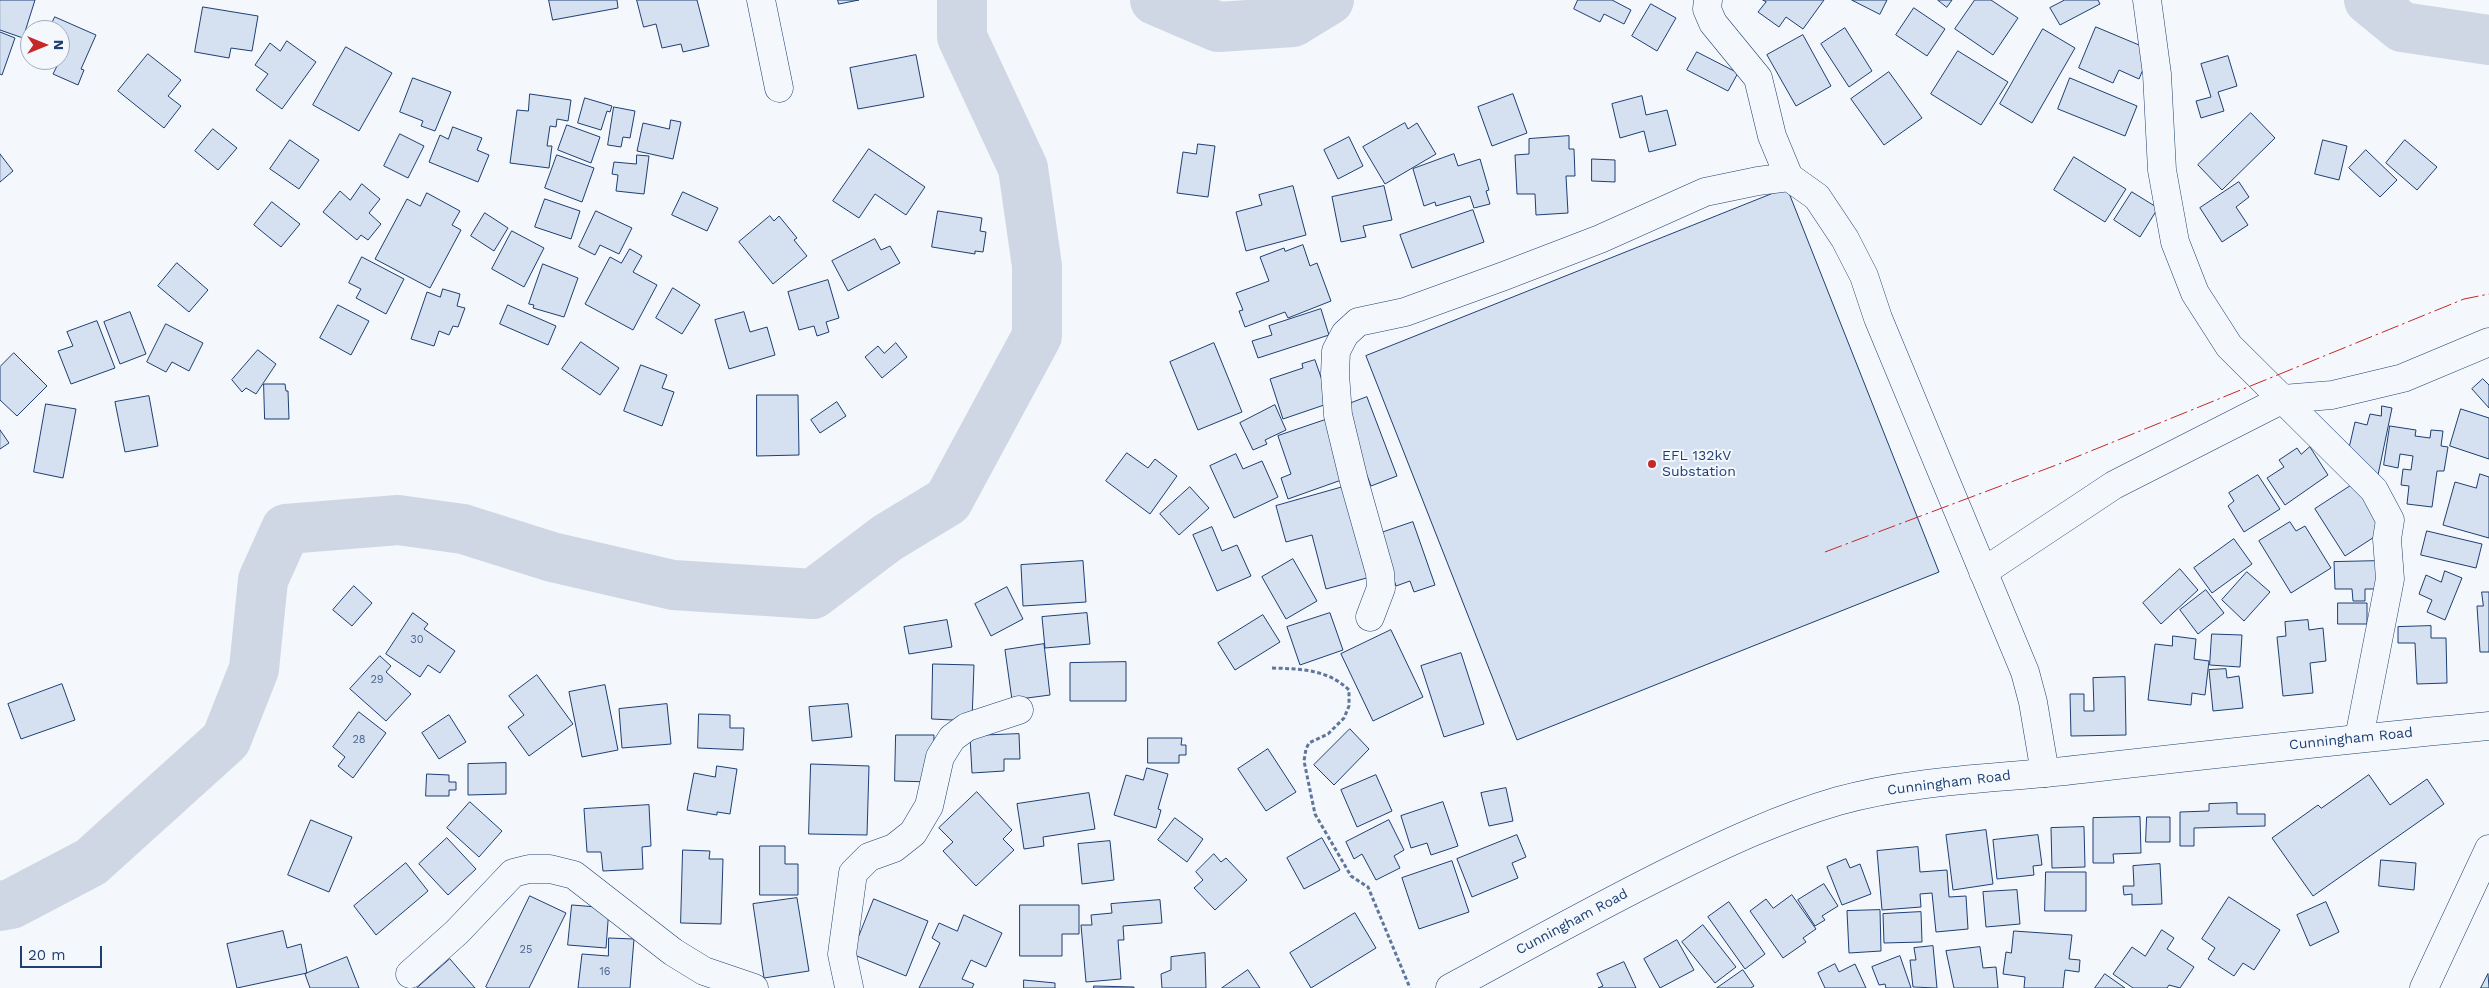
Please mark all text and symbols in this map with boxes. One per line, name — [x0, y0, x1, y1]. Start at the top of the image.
north arrow — [20, 20, 70, 70]
text: N — [51, 40, 67, 50]
place label: EFL 132kV Substation — [1662, 448, 1736, 481]
marker: EFL 132kV Substation — [1646, 458, 1658, 470]
house number: 30 — [410, 633, 424, 647]
house number: 29 — [370, 673, 384, 687]
street label: Cunningham Road — [2288, 724, 2414, 754]
house number: 28 — [352, 733, 366, 747]
street label: Cunningham Road — [1886, 767, 2012, 799]
street label: Cunningham Road — [1513, 885, 1631, 959]
scale bar — [22, 936, 105, 968]
house number: 25 — [520, 943, 532, 957]
text: 20 m — [28, 946, 66, 964]
house number: 16 — [600, 965, 610, 979]

